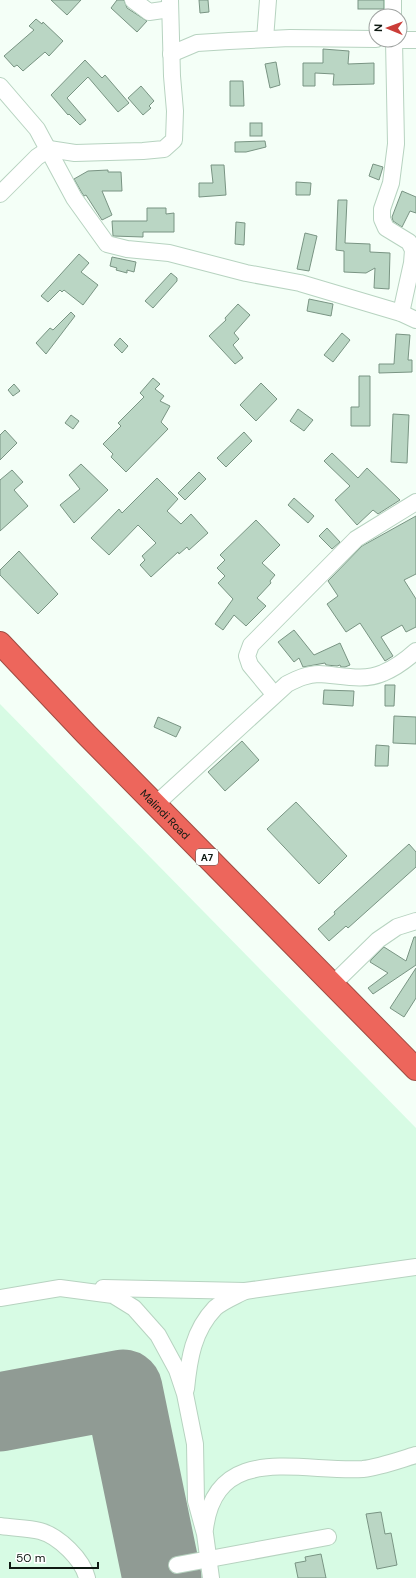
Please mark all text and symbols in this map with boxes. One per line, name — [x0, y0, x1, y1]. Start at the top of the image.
north arrow — [368, 8, 408, 48]
text: N — [371, 24, 385, 32]
street label: Malindi Road — [137, 786, 193, 842]
road number: A7 — [196, 849, 218, 865]
scale bar — [10, 1544, 98, 1570]
text: 50 m — [16, 1550, 45, 1566]

